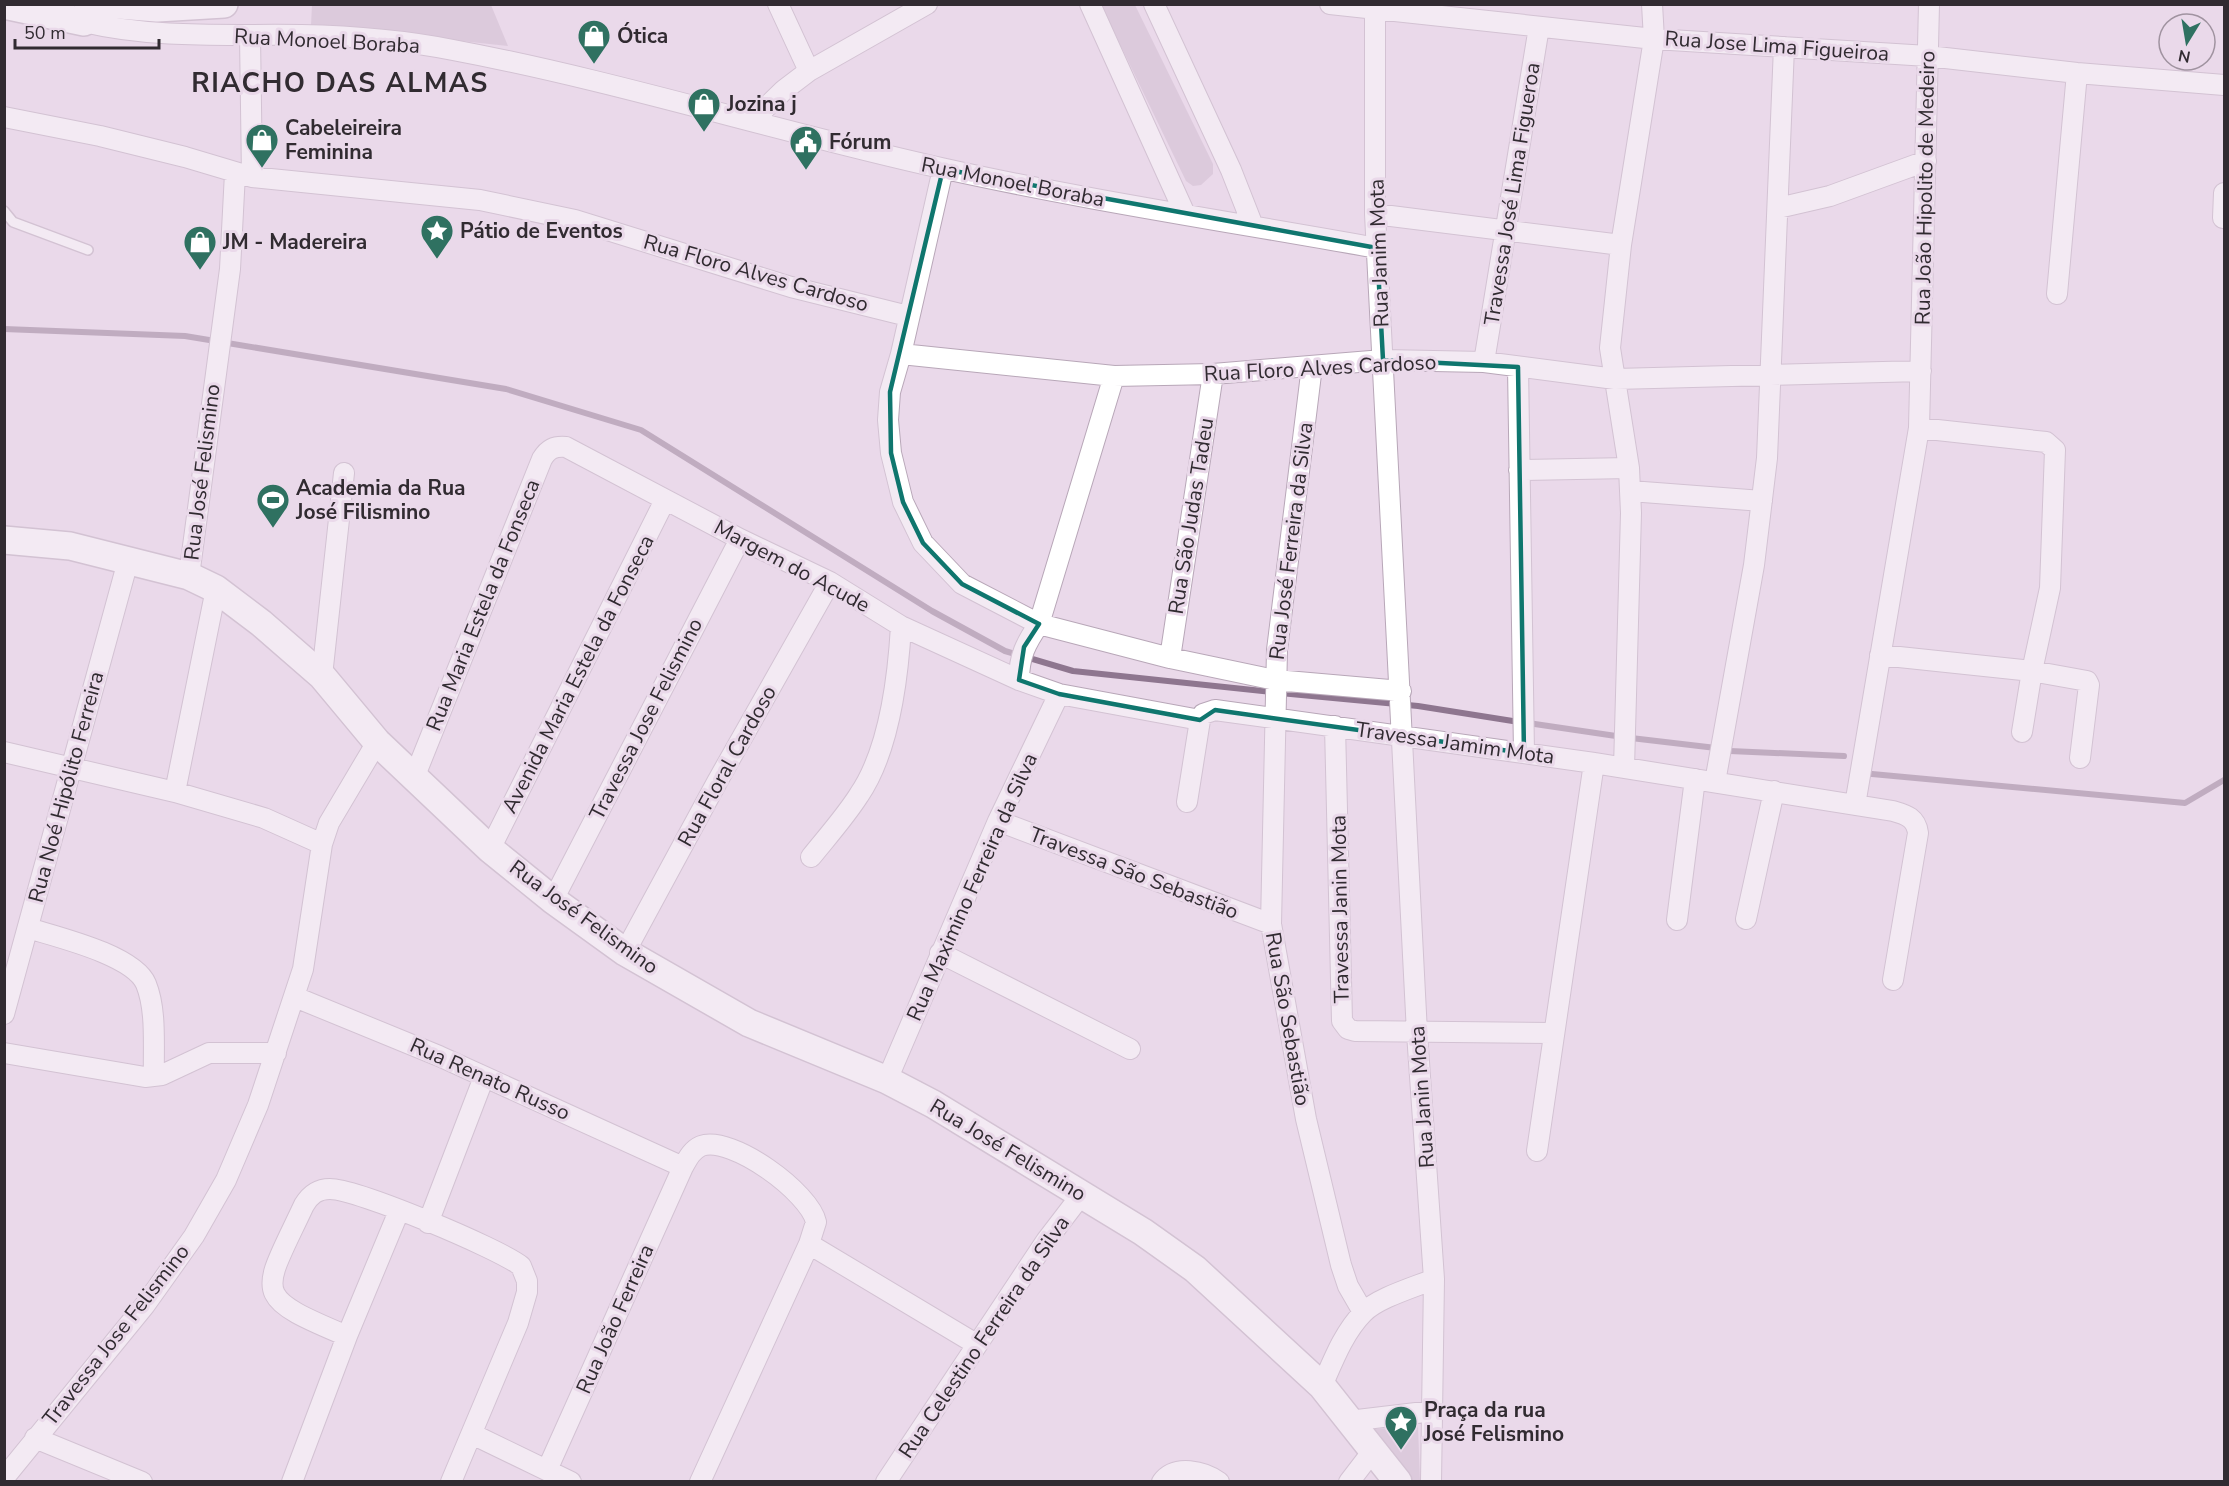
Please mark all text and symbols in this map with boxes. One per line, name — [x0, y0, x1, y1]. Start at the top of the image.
scale bar — [15, 12, 159, 50]
north arrow — [2157, 12, 2217, 72]
shop icon: Ótica — [576, 18, 612, 65]
text: 50 m — [24, 21, 66, 45]
street label: Rua Monoel Boraba — [233, 22, 421, 60]
place label: Ótica — [617, 22, 668, 50]
street label: Rua Jose Lima Figueiroa — [1664, 24, 1890, 68]
text: N — [2176, 44, 2192, 68]
street label: Rua João Hipolito de Medeiro — [1909, 51, 1941, 325]
street label: Travessa José Lima Figueroa — [1477, 61, 1547, 327]
district label: RIACHO DAS ALMAS — [191, 65, 489, 102]
shop icon: Jozina j — [686, 86, 722, 133]
place label: Jozina j — [726, 90, 797, 118]
place label: Cabeleireira Feminina — [285, 114, 402, 166]
shop icon: Cabeleireira Feminina — [244, 122, 280, 169]
public building icon: Fórum — [788, 124, 824, 171]
place label: Fórum — [829, 128, 891, 156]
street label: Rua Monoel Boraba — [919, 150, 1107, 214]
street label: Rua Janim Mota — [1362, 178, 1396, 328]
place icon: Pátio de Eventos — [419, 213, 455, 260]
place label: Pátio de Eventos — [460, 217, 623, 245]
shop icon: JM - Madereira — [182, 224, 218, 271]
street label: Rua Floro Alves Cardoso — [640, 227, 872, 319]
place label: JM - Madereira — [222, 228, 367, 256]
street label: Rua Floro Alves Cardoso — [1203, 348, 1437, 388]
street label: Rua José Felismino — [177, 382, 227, 562]
street label: Rua São Judas Tadeu — [1162, 416, 1220, 616]
street label: Rua José Ferreira da Silva — [1263, 421, 1319, 661]
place label: Academia da Rua José Filismino — [295, 474, 466, 526]
street label: Rua Maria Estela da Fonseca — [420, 475, 546, 735]
sports icon: Academia da Rua José Filismino — [255, 482, 291, 529]
street label: Margem do Acude — [709, 513, 875, 619]
street label: Avenida Maria Estela da Fonseca — [495, 530, 661, 818]
street label: Travessa Jose Felismino — [583, 613, 709, 825]
street label: Rua Noé Hipólito Ferreira — [22, 668, 110, 906]
street label: Rua Floral Cardoso — [671, 681, 783, 851]
street label: Travessa Jamim Mota — [1354, 715, 1556, 771]
street label: Rua Maximino Ferreira da Silva — [900, 749, 1044, 1025]
street label: Travessa Janin Mota — [1324, 815, 1356, 1003]
street label: Travessa São Sebastião — [1026, 820, 1242, 926]
street label: Rua José Felismino — [504, 854, 664, 980]
street label: Rua São Sebastião — [1259, 930, 1317, 1108]
street label: Rua Janin Mota — [1403, 1025, 1441, 1169]
street label: Rua Renato Russo — [406, 1031, 574, 1127]
street label: Rua José Felismino — [925, 1092, 1091, 1208]
street label: Rua Celestino Ferreira da Silva — [892, 1210, 1076, 1464]
street label: Travessa Jose Felismino — [36, 1238, 196, 1432]
street label: Rua João Ferreira — [570, 1240, 660, 1398]
place label: Praça da rua José Felismino — [1423, 1396, 1564, 1448]
place icon: Praça da rua José Felismino — [1383, 1404, 1419, 1451]

